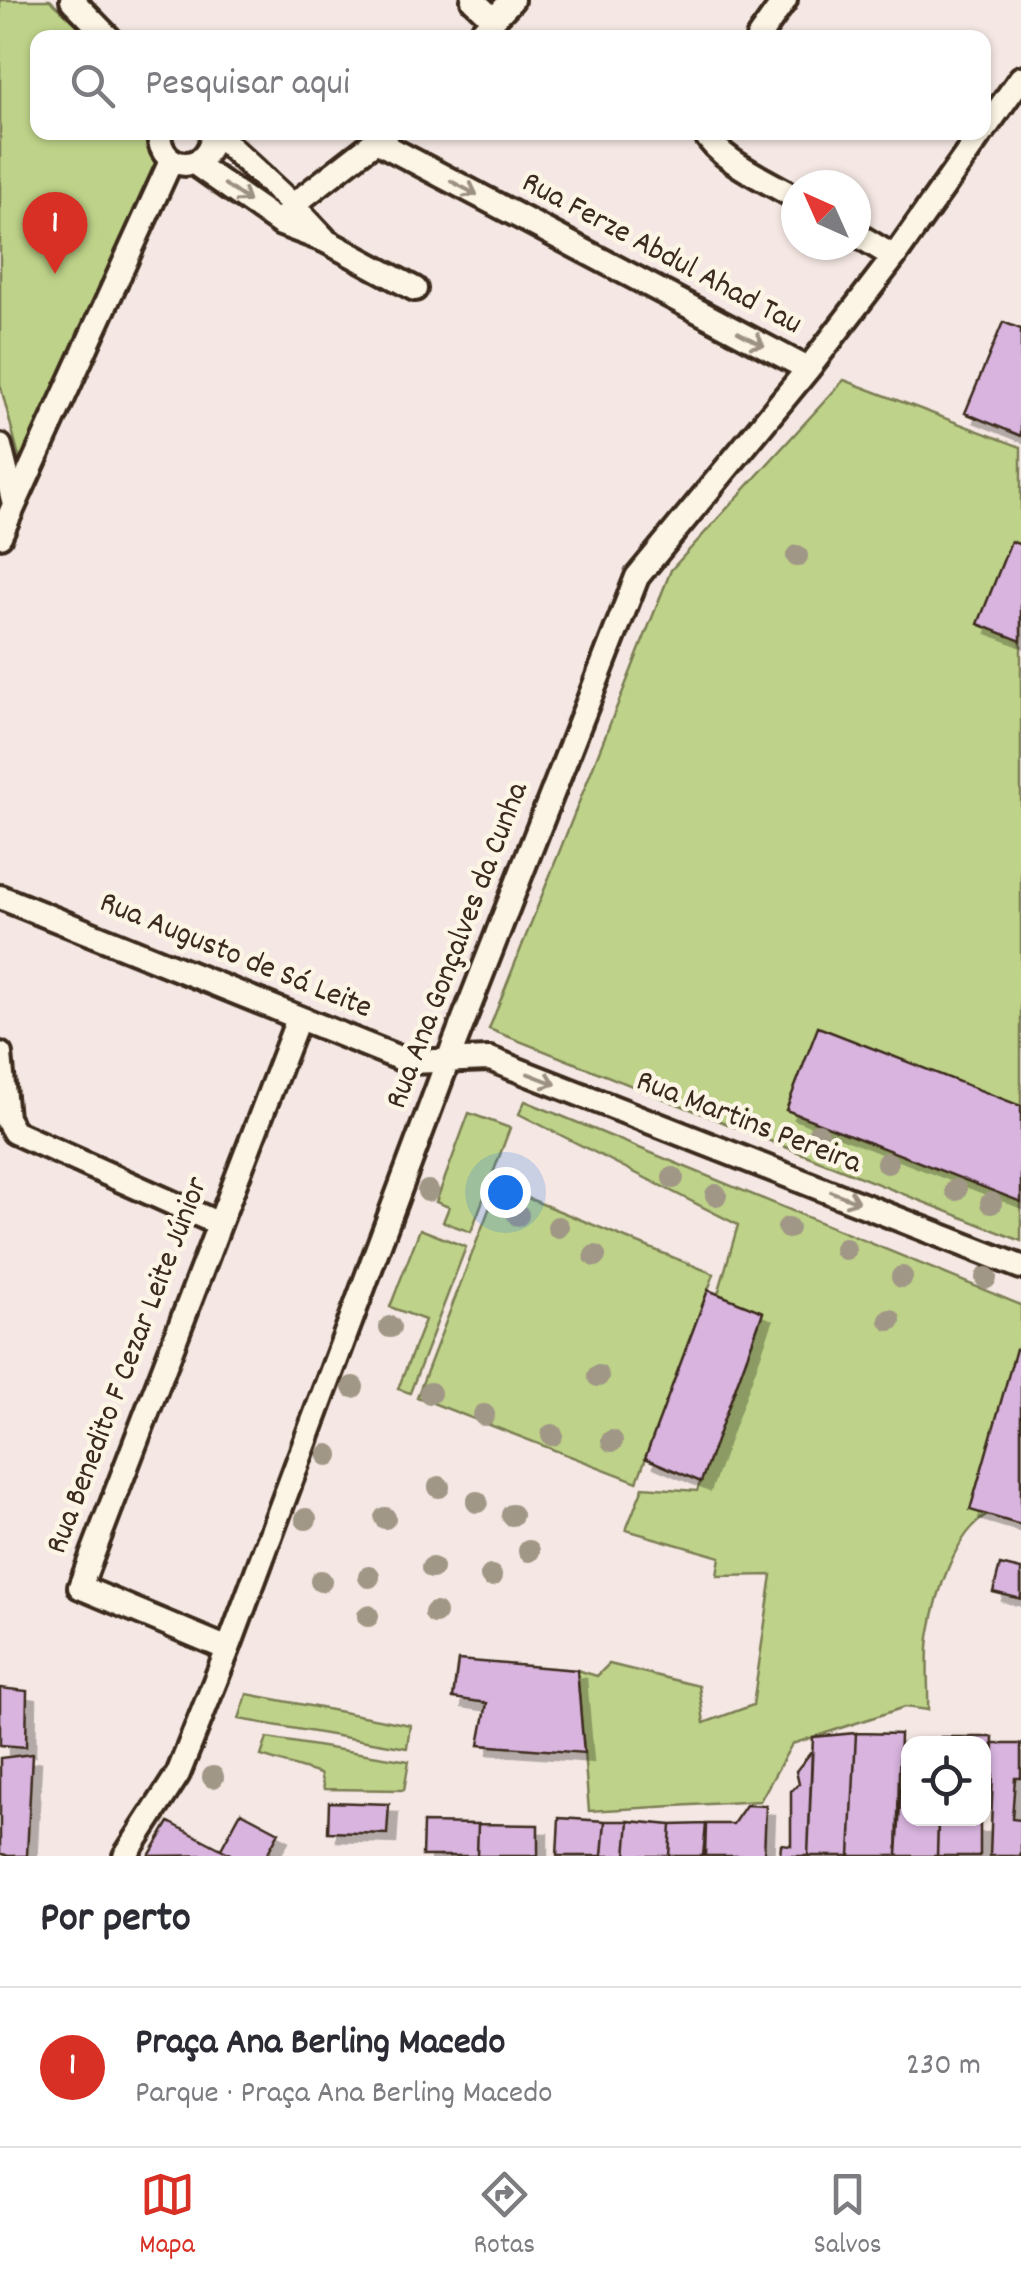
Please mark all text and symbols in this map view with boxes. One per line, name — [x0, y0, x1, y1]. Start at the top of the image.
search box — [30, 30, 991, 140]
icon: search — [65, 58, 120, 113]
text: Pesquisar aqui — [145, 58, 350, 113]
street label: Rua Ferze Abdul Ahad Tau — [513, 162, 809, 348]
north arrow — [781, 170, 871, 260]
one-way arrow — [448, 179, 478, 198]
one-way arrow — [223, 182, 251, 203]
pin: 1 — [22, 192, 88, 274]
one-way arrow — [736, 330, 766, 349]
street label: Rua Ana Gonçalves da Cunha — [375, 775, 543, 1116]
street label: Rua Augusto de Sá Leite — [92, 881, 378, 1033]
street label: Rua Martins Pereira — [629, 1060, 868, 1188]
one-way arrow — [526, 1071, 557, 1089]
your location — [480, 1167, 531, 1218]
street label: Rua Benedito F Cezar Leite Júnior — [36, 1171, 222, 1561]
one-way arrow — [829, 1189, 860, 1207]
map controls — [901, 1736, 991, 1826]
button: locate — [901, 1736, 991, 1826]
text: Por perto — [40, 1891, 191, 1951]
text: Praça Ana Berling Macedo — [135, 2017, 505, 2072]
text: 1 — [69, 2044, 76, 2090]
text: 230 m — [906, 2044, 981, 2090]
text: Parque · Praça Ana Berling Macedo — [135, 2072, 552, 2118]
tab: Mapa — [139, 2167, 195, 2267]
tab: Rotas — [474, 2167, 535, 2267]
tab: Salvos — [814, 2167, 882, 2267]

